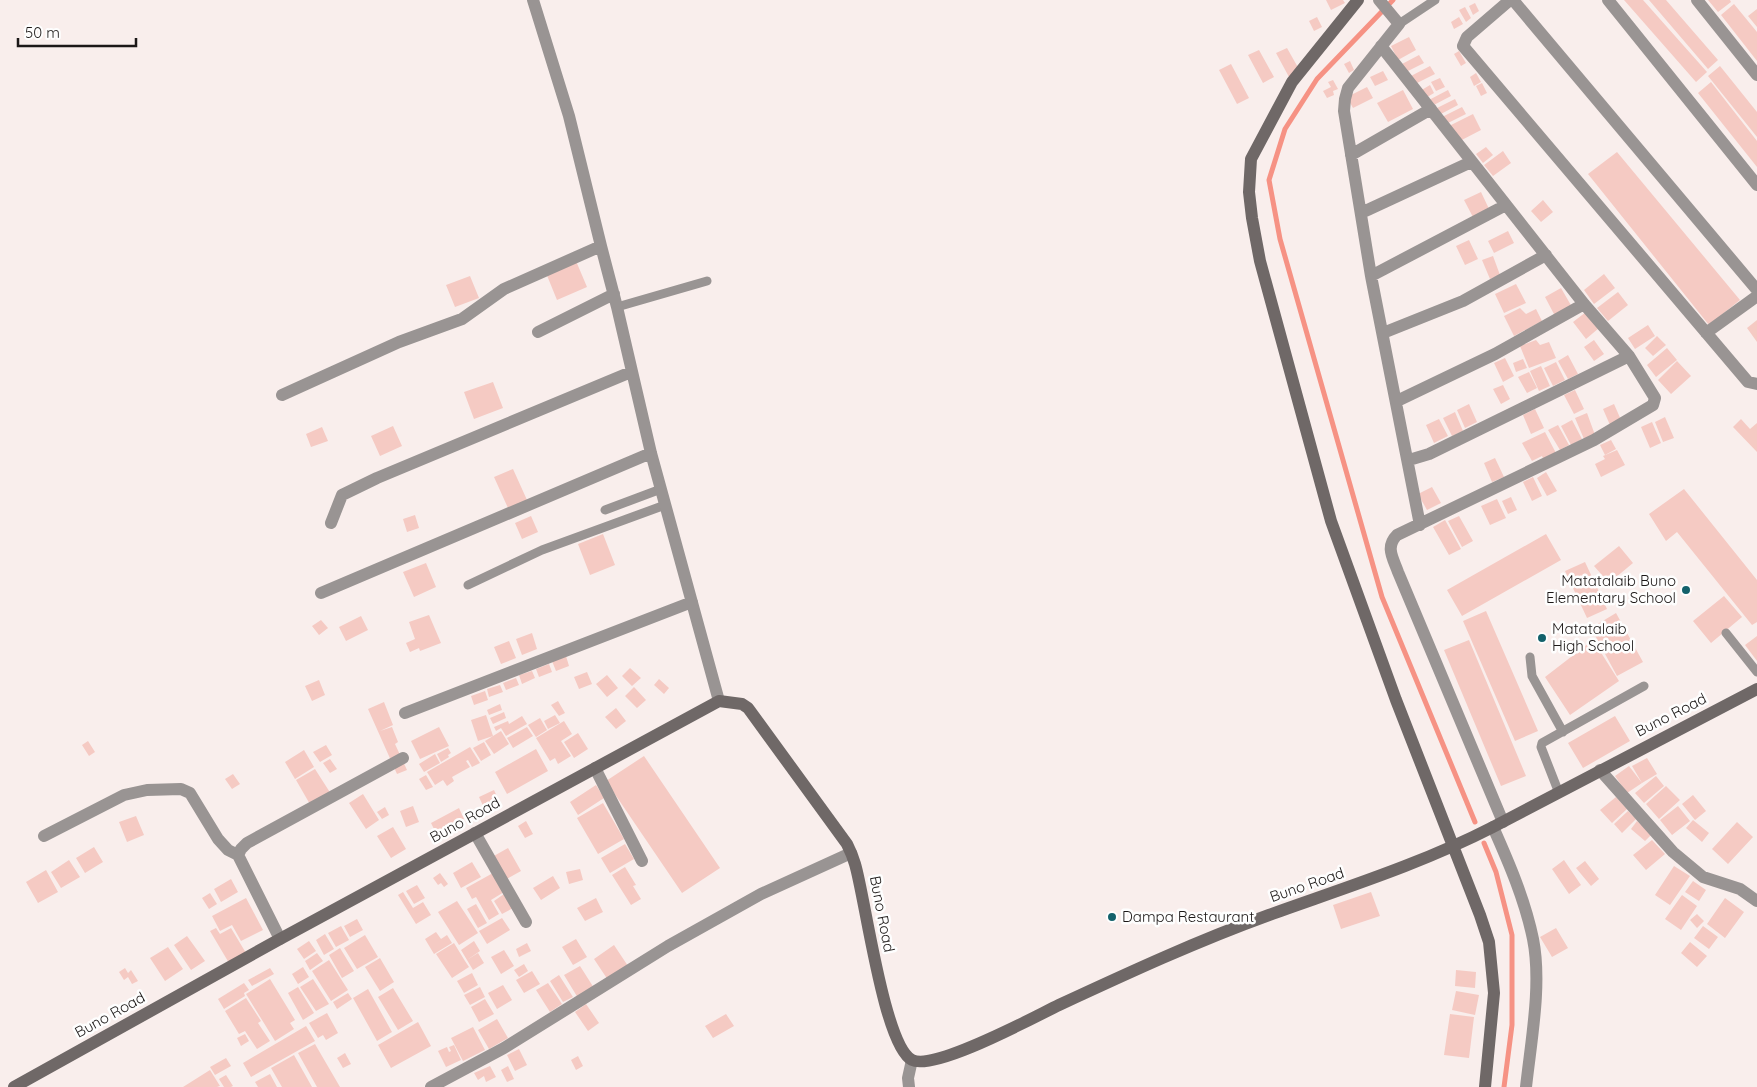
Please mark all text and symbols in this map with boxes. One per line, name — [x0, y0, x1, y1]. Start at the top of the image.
scale bar — [18, 15, 135, 47]
text: 50 m — [25, 23, 60, 42]
place label: Matatalaib Buno Elementary School — [1546, 571, 1676, 607]
marker: Matatalaib Buno Elementary School — [1680, 584, 1692, 596]
place label: Matatalaib High School — [1552, 619, 1634, 655]
marker: Matatalaib High School — [1536, 632, 1548, 644]
street label: Buno Road — [1632, 689, 1710, 741]
street label: Buno Road — [426, 793, 503, 847]
street label: Buno Road — [1267, 863, 1346, 906]
street label: Buno Road — [866, 874, 899, 954]
place label: Dampa Restaurant — [1122, 907, 1254, 926]
marker: Dampa Restaurant — [1106, 911, 1118, 923]
street label: Buno Road — [71, 988, 148, 1042]

